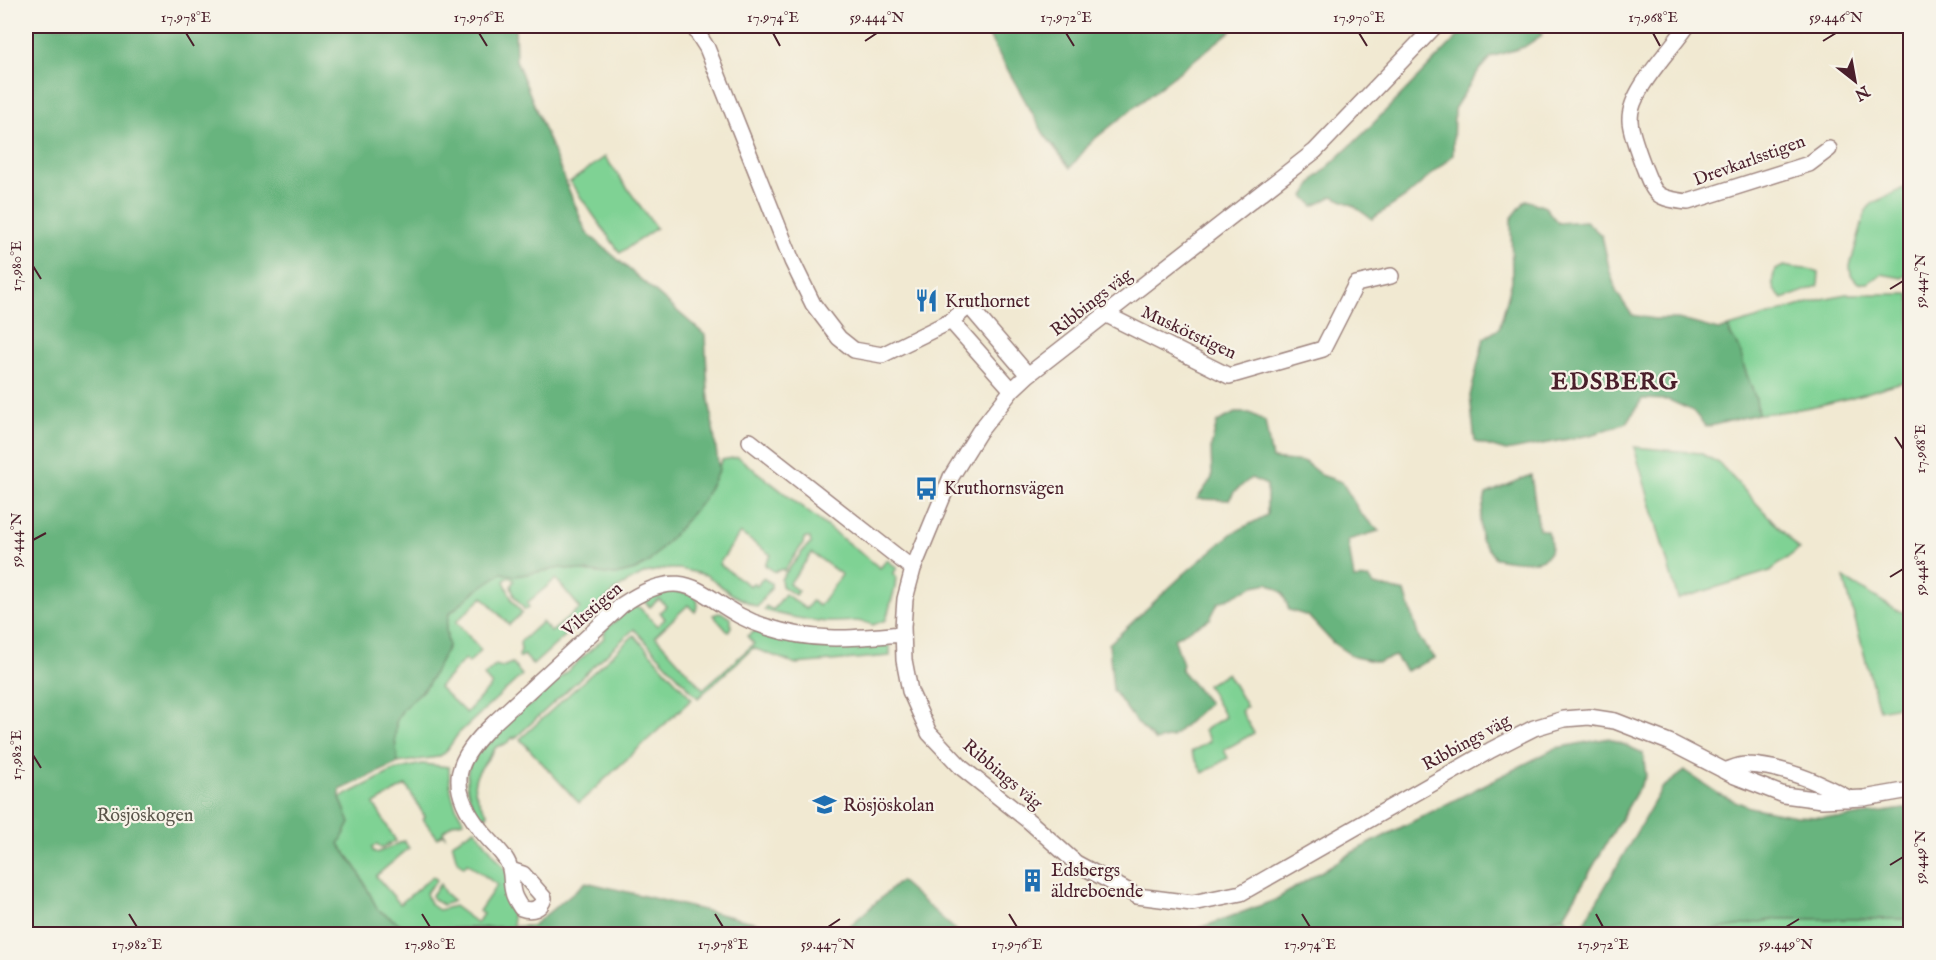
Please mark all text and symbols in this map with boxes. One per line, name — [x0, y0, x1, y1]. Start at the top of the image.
text: 17.978°E — [161, 8, 211, 27]
text: 17.976°E — [454, 8, 504, 27]
text: 17.974°E — [747, 8, 799, 27]
text: 59.444°N — [849, 8, 905, 27]
text: 17.972°E — [1040, 8, 1092, 27]
text: 17.970°E — [1333, 8, 1385, 27]
text: 17.968°E — [1628, 8, 1678, 27]
text: 59.446°N — [1809, 8, 1863, 27]
north arrow — [1825, 51, 1885, 111]
text: N — [1850, 79, 1874, 104]
street label: Drevkarlsstigen — [1690, 130, 1809, 192]
text: 17.980°E — [7, 241, 26, 291]
text: 59.447°N — [1911, 254, 1930, 308]
street label: Ribbings väg — [1046, 264, 1138, 342]
restaurant icon: Kruthornet — [914, 288, 940, 314]
place label: Kruthornet — [945, 291, 1030, 314]
street label: Muskötstigen — [1137, 301, 1240, 366]
district label: EDSBERG — [1551, 367, 1679, 398]
text: 17.968°E — [1911, 424, 1930, 474]
bus stop icon: Kruthornsvägen — [913, 475, 939, 501]
place label: Kruthornsvägen — [944, 478, 1065, 501]
text: 59.444°N — [7, 512, 26, 568]
text: 59.448°N — [1911, 542, 1930, 596]
street label: Viltstigen — [557, 577, 628, 643]
street label: Ribbings väg — [1419, 710, 1515, 777]
text: 17.982°E — [7, 730, 26, 780]
street label: Ribbings väg — [957, 735, 1047, 815]
school or university icon: Rösjöskolan — [812, 792, 838, 818]
place label: Rösjöskolan — [843, 795, 935, 818]
park label: Rösjöskogen — [97, 805, 194, 828]
text: 59.449°N — [1911, 830, 1930, 884]
place label: Edsbergs äldreboende — [1051, 860, 1143, 904]
building icon: Edsbergs äldreboende — [1020, 867, 1046, 893]
text: 17.982°E — [112, 935, 162, 954]
text: 17.980°E — [405, 935, 455, 954]
text: 17.978°E — [698, 935, 748, 954]
text: 59.447°N — [801, 935, 855, 954]
text: 17.976°E — [992, 935, 1042, 954]
text: 17.974°E — [1284, 935, 1336, 954]
text: 17.972°E — [1577, 935, 1629, 954]
text: 59.449°N — [1759, 935, 1813, 954]

